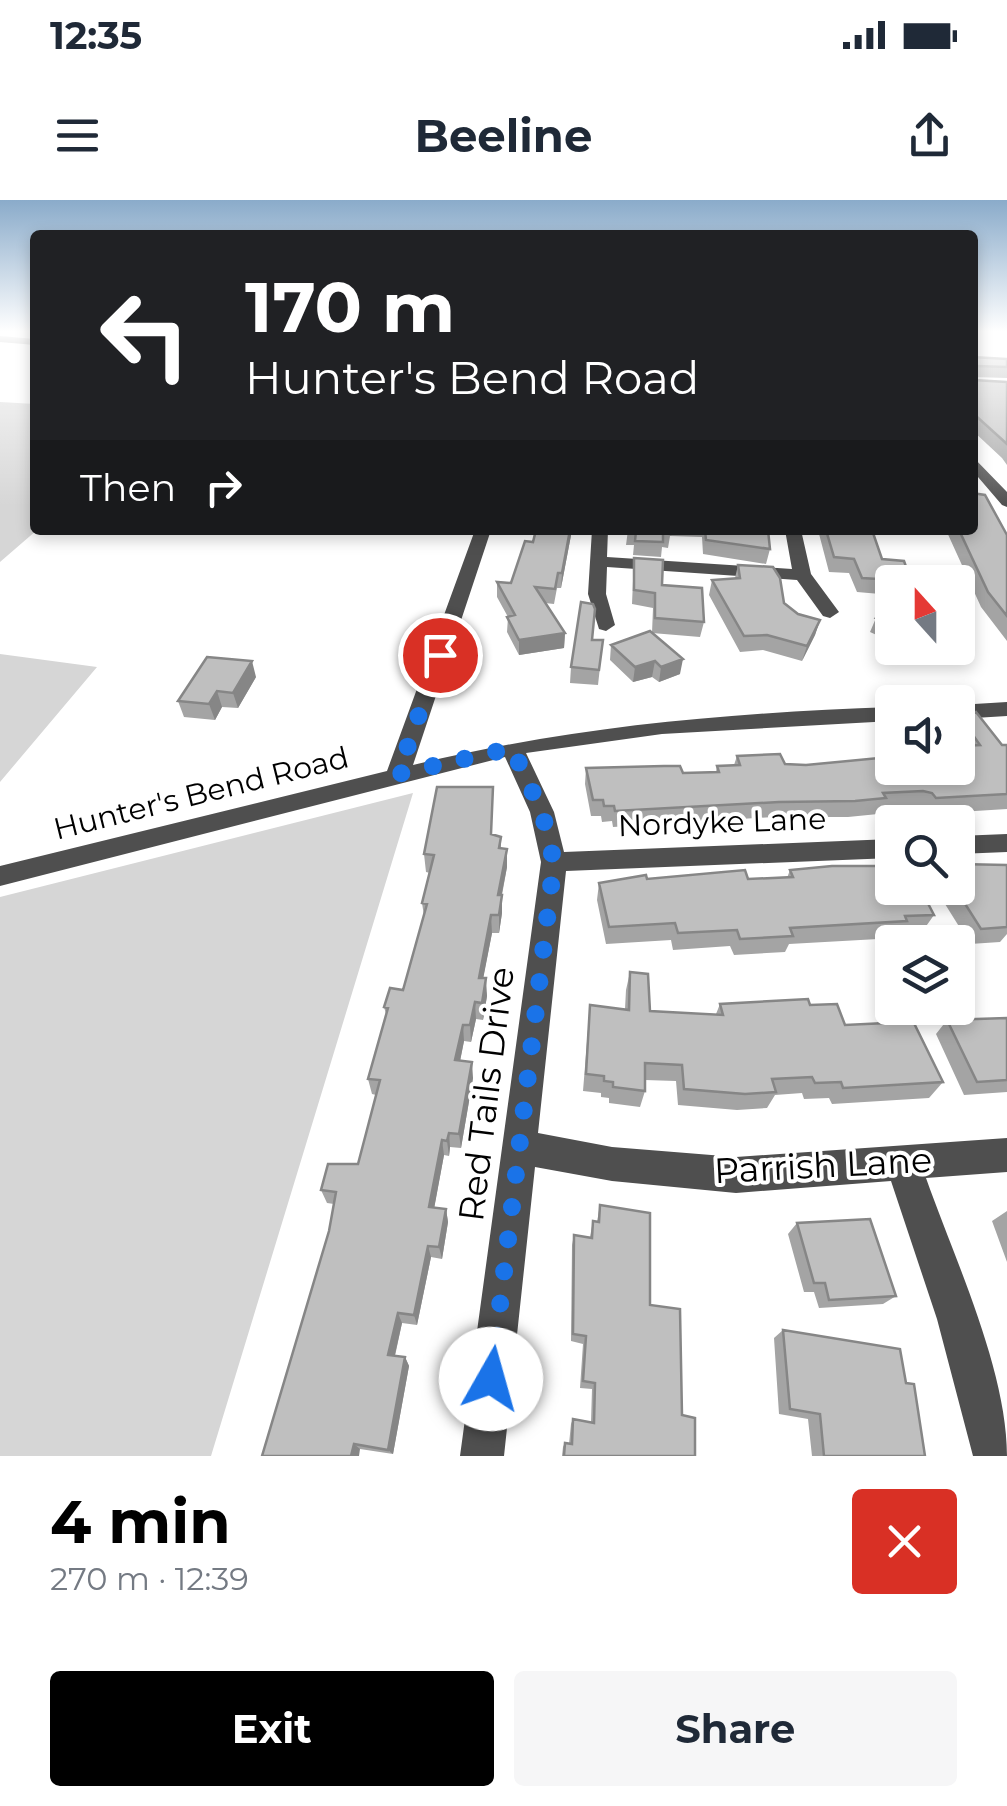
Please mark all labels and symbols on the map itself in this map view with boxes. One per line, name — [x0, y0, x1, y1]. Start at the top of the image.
north arrow — [875, 565, 975, 665]
pin — [398, 613, 483, 698]
street label: Hunter's Bend Road — [50, 738, 352, 848]
street label: Nordyke Lane — [617, 800, 827, 844]
street label: Red Tails Drive — [449, 964, 523, 1224]
street label: Parrish Lane — [713, 1138, 933, 1192]
position arrow — [439, 1327, 543, 1431]

